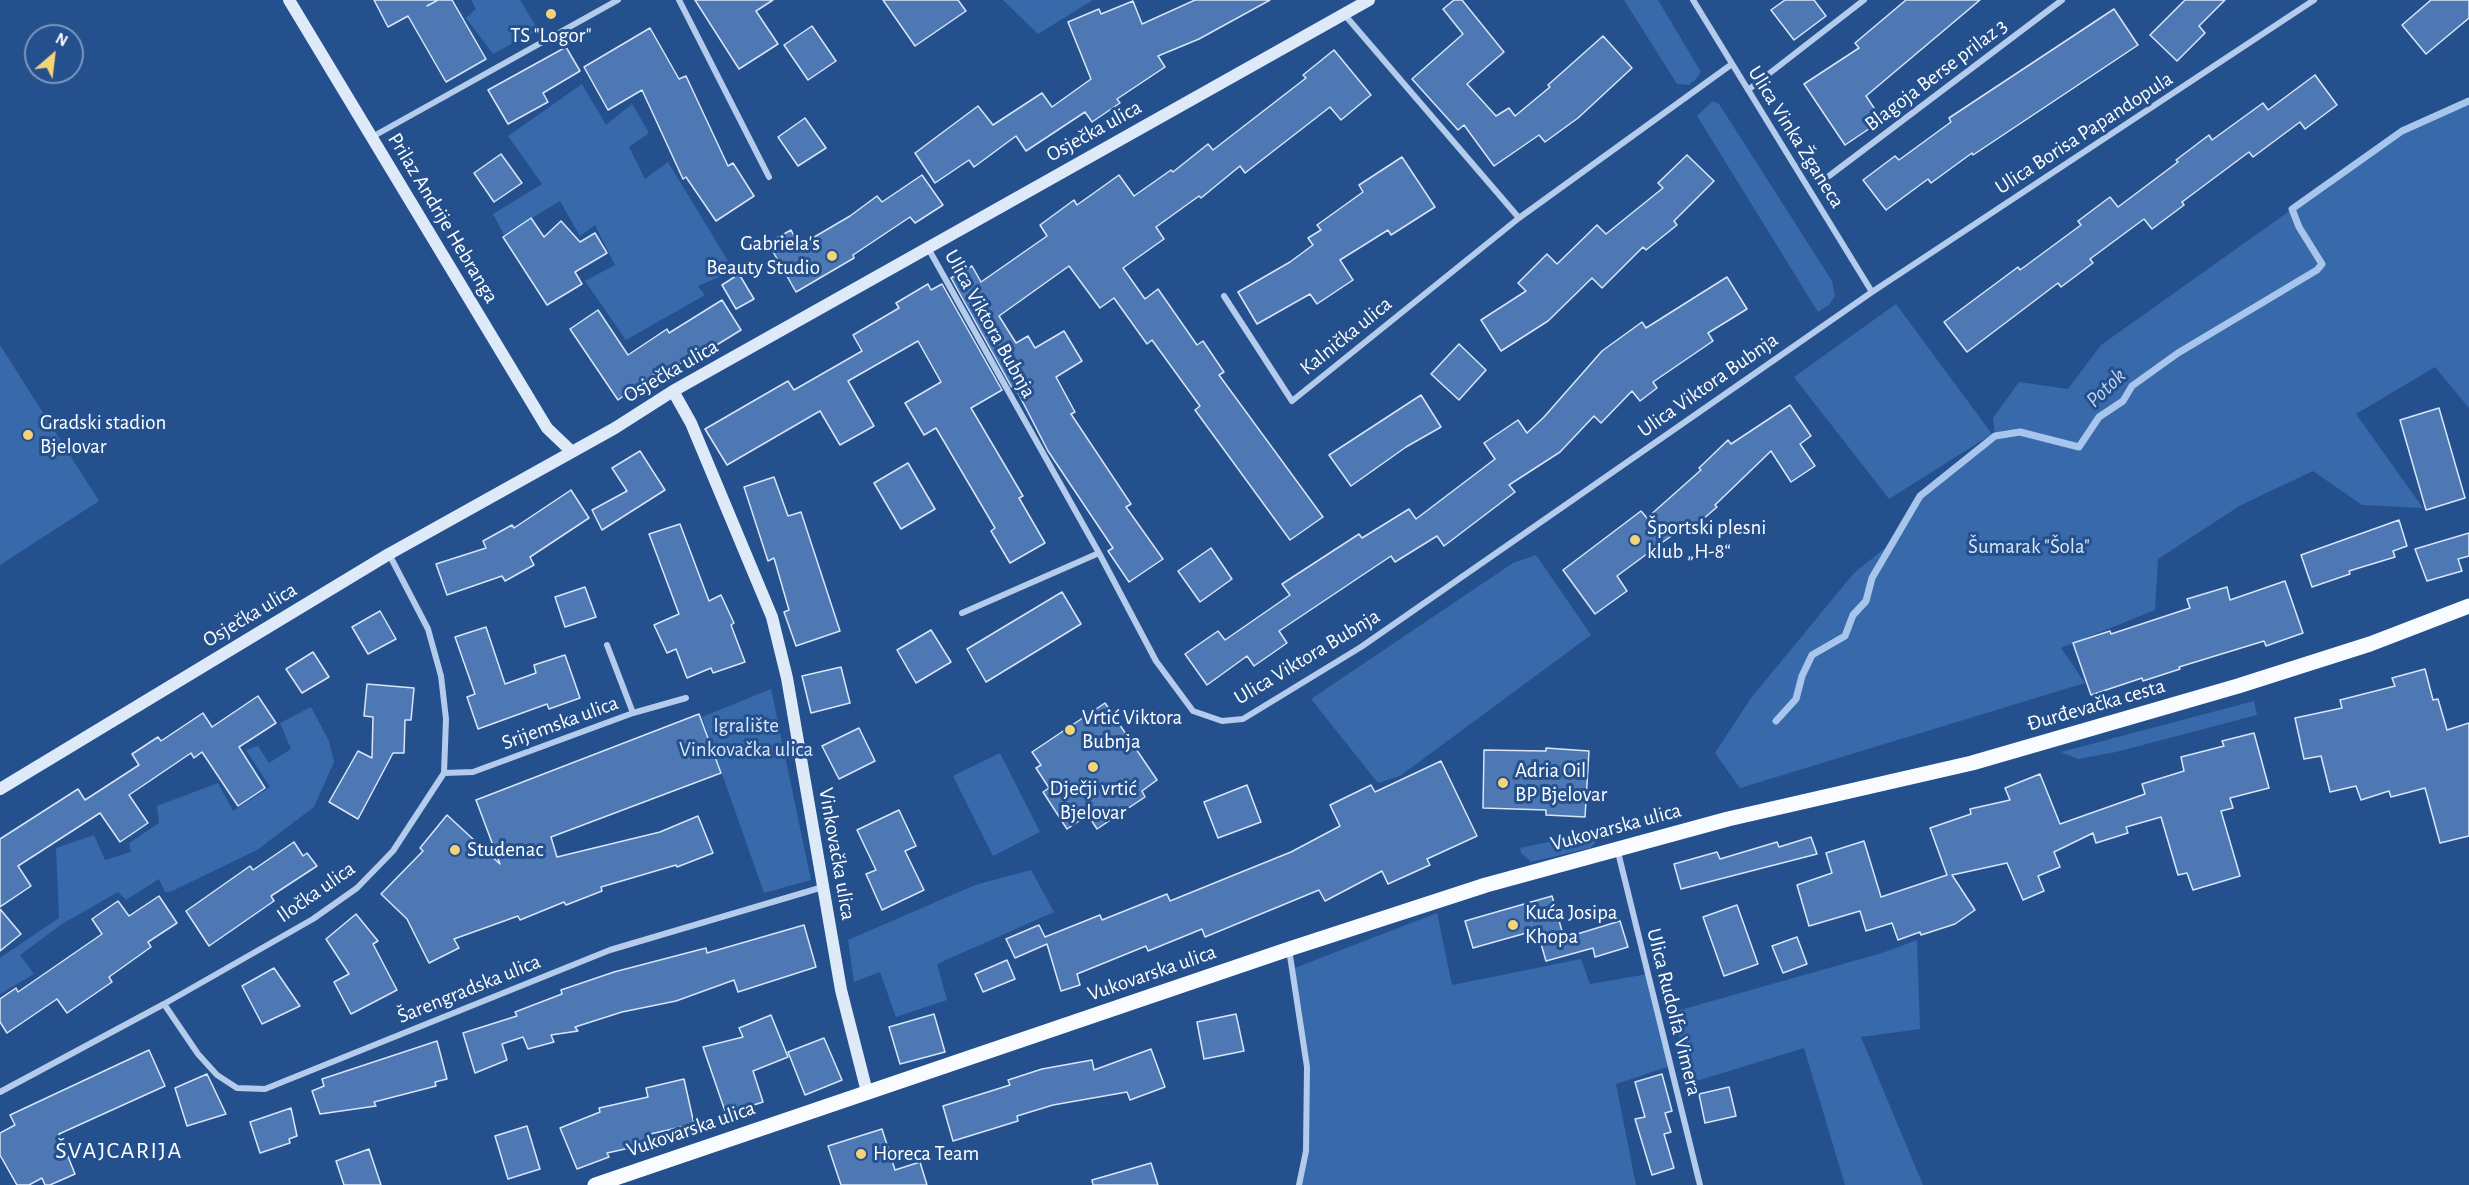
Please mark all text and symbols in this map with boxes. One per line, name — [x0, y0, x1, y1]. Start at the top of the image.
marker: TS "Logor" — [544, 7, 558, 21]
street label: Blagoja Berse prilaz 3 — [1860, 13, 2012, 137]
place label: TS "Logor" — [510, 23, 592, 49]
north arrow — [24, 24, 84, 84]
text: N — [53, 30, 70, 50]
street label: Ulica Vinka Žganeca — [1742, 61, 1850, 213]
street label: Ulica Borisa Papandopula — [1990, 66, 2178, 200]
street label: Osječka ulica — [1042, 94, 1146, 168]
street label: Prilaz Andrije Hebranga — [382, 128, 504, 308]
place label: Gabriela's Beauty Studio — [706, 231, 820, 281]
street label: Ulica Viktora Bubnja — [939, 245, 1041, 403]
marker: Gabriela's Beauty Studio — [825, 249, 839, 263]
street label: Kalnička ulica — [1295, 291, 1397, 381]
street label: Ulica Viktora Bubnja — [1633, 327, 1783, 443]
street label: Osječka ulica — [619, 334, 723, 408]
water label: Potok — [2081, 363, 2131, 413]
place label: Gradski stadion Bjelovar — [40, 410, 166, 460]
marker: Gradski stadion Bjelovar — [21, 428, 35, 442]
place label: Športski plesni klub „H-8“ — [1647, 515, 1766, 565]
marker: Športski plesni klub „H-8“ — [1628, 533, 1642, 547]
park label: Šumarak "Šola" — [1968, 534, 2090, 560]
street label: Osječka ulica — [198, 577, 302, 653]
street label: Ulica Viktora Bubnja — [1229, 603, 1385, 711]
street label: Đurđevačka cesta — [2024, 673, 2168, 737]
street label: Srijemska ulica — [498, 690, 622, 756]
place label: Vrtić Viktora Bubnja — [1082, 705, 1182, 755]
park label: Igralište Vinkovačka ulica — [679, 713, 813, 763]
marker: Vrtić Viktora Bubnja — [1063, 723, 1077, 737]
place label: Adria Oil BP Bjelovar — [1515, 758, 1607, 808]
marker: Dječji vrtić Bjelovar — [1086, 760, 1100, 774]
place label: Dječji vrtić Bjelovar — [1049, 776, 1137, 826]
marker: Adria Oil BP Bjelovar — [1496, 776, 1510, 790]
street label: Vinkovačka ulica — [813, 786, 861, 922]
street label: Vukovarska ulica — [1548, 797, 1684, 857]
place label: Studenac — [467, 837, 543, 863]
marker: Studenac — [448, 843, 462, 857]
street label: Iločka ulica — [272, 856, 360, 928]
place label: Kuća Josipa Khopa — [1525, 900, 1618, 950]
marker: Kuća Josipa Khopa — [1506, 918, 1520, 932]
street label: Ulica Rudolfa Vimera — [1641, 926, 1707, 1098]
street label: Vukovarska ulica — [1084, 939, 1220, 1007]
street label: Šarengradska ulica — [394, 949, 544, 1029]
street label: Vukovarska ulica — [623, 1095, 759, 1163]
district label: ŠVAJCARIJA — [55, 1137, 183, 1165]
place label: Horeca Team — [873, 1141, 979, 1167]
marker: Horeca Team — [854, 1147, 868, 1161]

